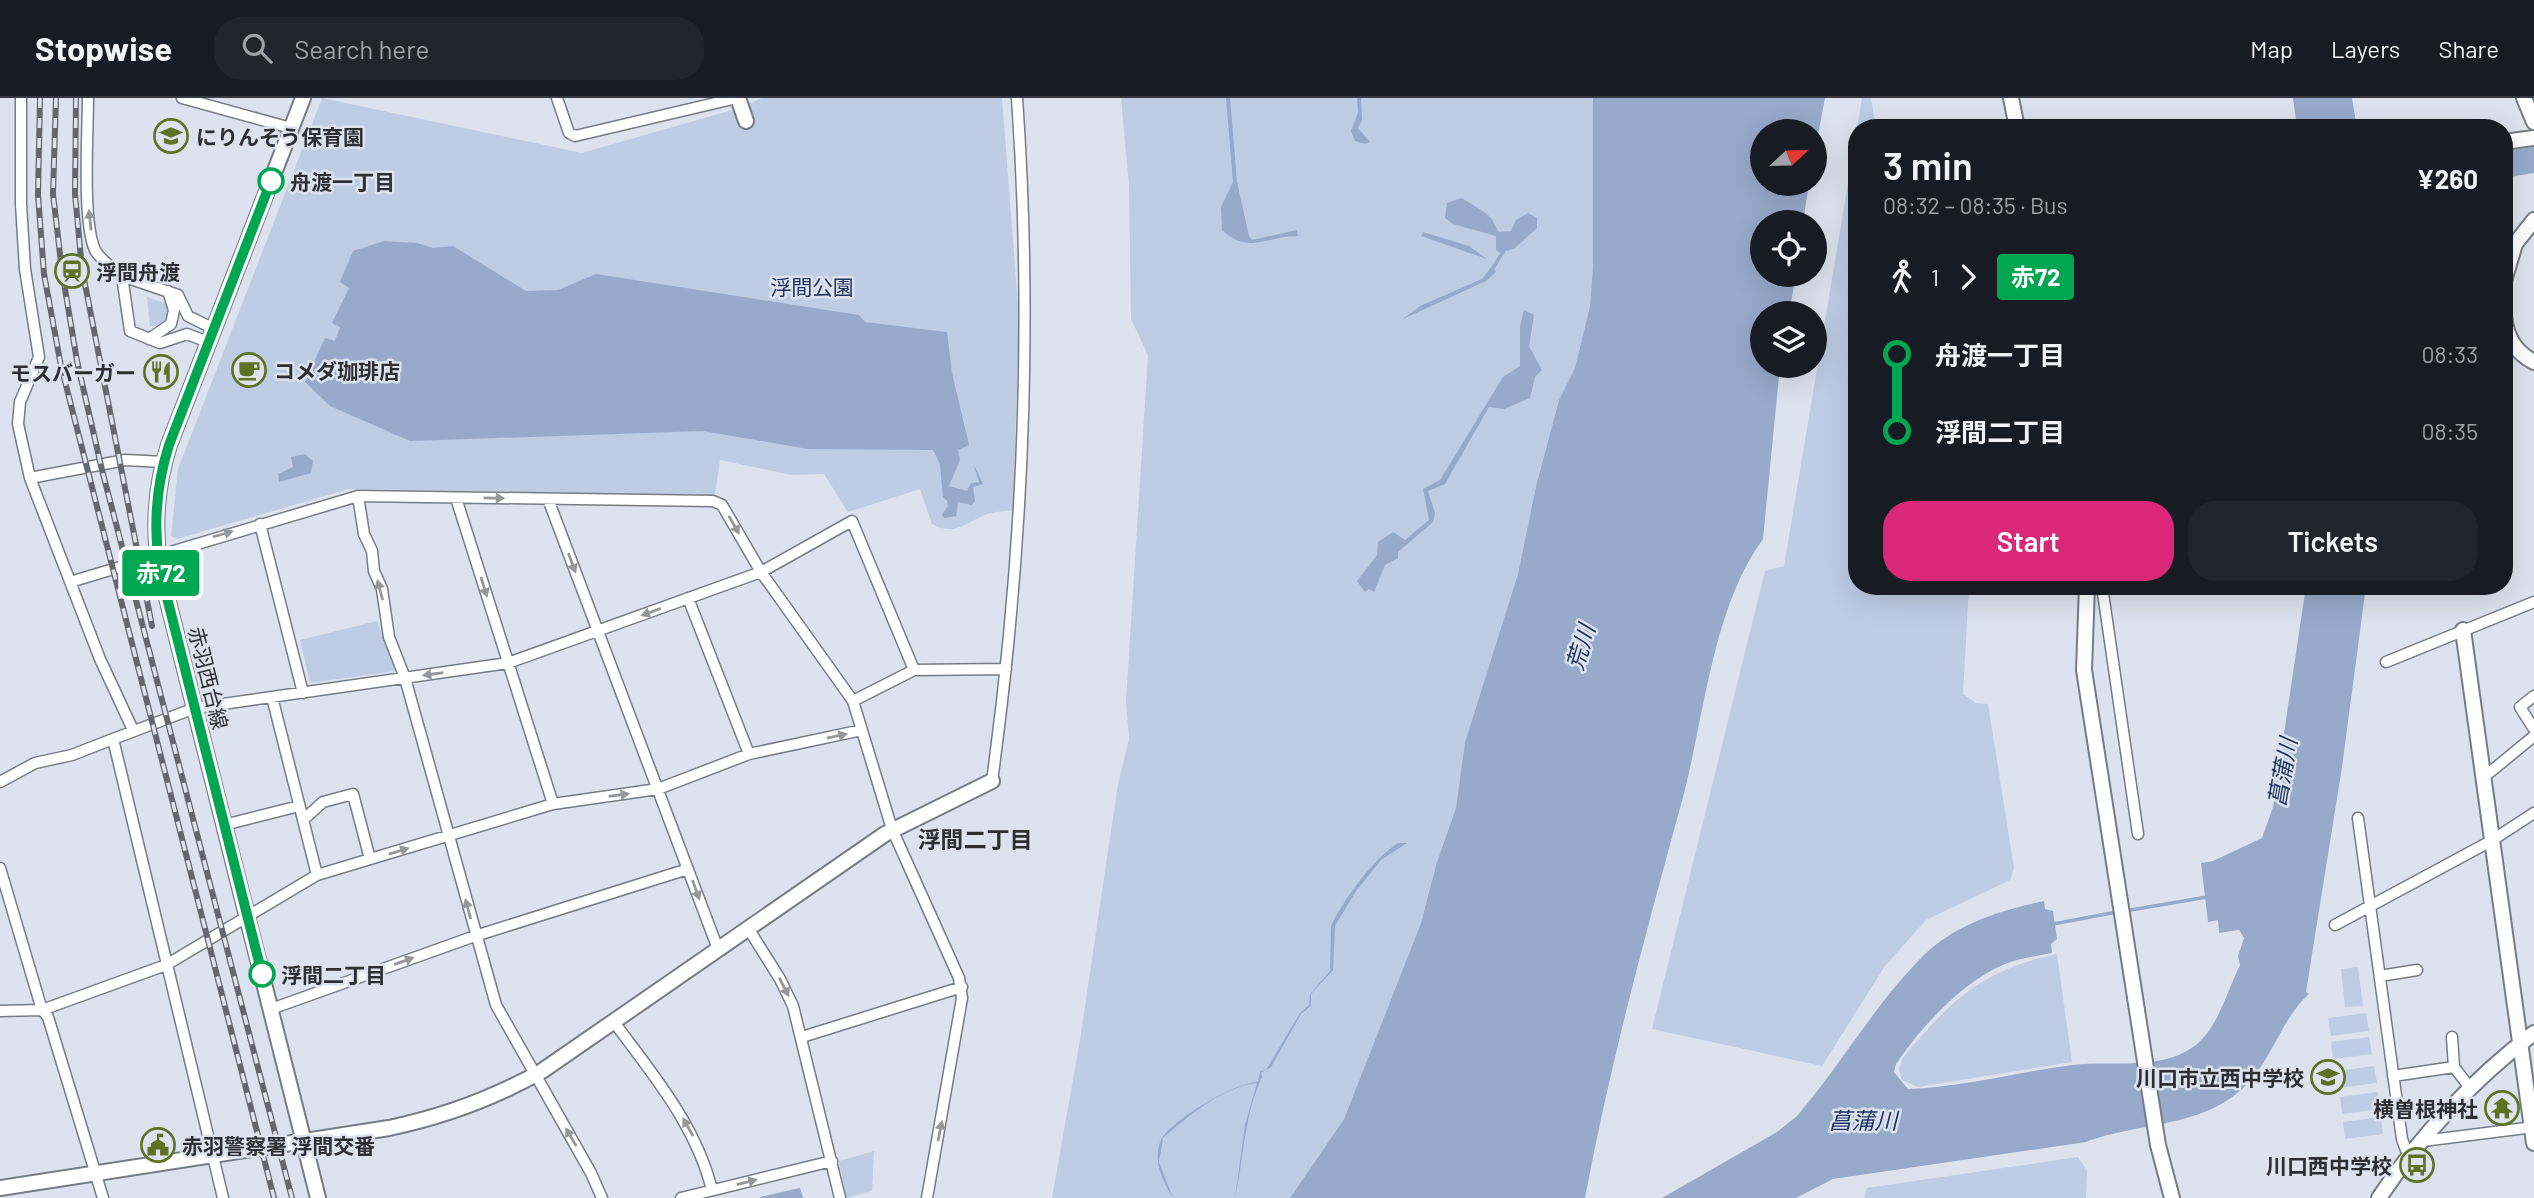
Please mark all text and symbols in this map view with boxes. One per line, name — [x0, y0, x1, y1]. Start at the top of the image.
search box — [214, 17, 704, 80]
text: Stopwise — [35, 28, 172, 68]
icon: search — [238, 29, 276, 67]
text: Search here — [294, 33, 429, 64]
text: Map — [2250, 34, 2293, 63]
text: Layers — [2331, 34, 2400, 63]
text: Share — [2438, 34, 2499, 63]
school or university icon: にりんそう保育園 — [152, 117, 190, 155]
north arrow — [1750, 119, 1827, 196]
map controls — [1750, 119, 1827, 378]
place label: にりんそう保育園 — [196, 124, 364, 149]
text: 3 min — [1883, 142, 1973, 188]
text: ¥260 — [2417, 163, 2478, 194]
marker: 舟渡一丁目 — [258, 168, 284, 194]
place label: 舟渡一丁目 — [290, 169, 395, 194]
text: 08:32 – 08:35 · Bus — [1883, 191, 2067, 219]
one-way arrow — [85, 209, 96, 231]
button: locate — [1750, 210, 1827, 287]
station icon: 浮間舟渡 — [53, 252, 91, 290]
icon: walk — [1883, 258, 1921, 296]
icon: forward — [1949, 258, 1987, 296]
place label: 浮間舟渡 — [96, 259, 180, 284]
text: 赤72 — [2011, 262, 2060, 291]
text: 1 — [1931, 263, 1939, 291]
park label: 浮間公園 — [770, 274, 854, 299]
button: layers — [1750, 301, 1827, 378]
text: 舟渡一丁目 — [1935, 339, 2065, 370]
text: 08:33 — [2422, 340, 2478, 368]
cafe icon: コメダ珈琲店 — [230, 351, 268, 389]
restaurant icon: モスバーガー — [142, 353, 180, 391]
place label: コメダ珈琲店 — [274, 358, 400, 383]
place label: モスバーガー — [10, 360, 136, 385]
text: 浮間二丁目 — [1935, 416, 2065, 447]
text: 08:35 — [2422, 417, 2478, 445]
one-way arrow — [484, 493, 506, 504]
button: Start — [1883, 501, 2174, 581]
button: Tickets — [2188, 501, 2478, 581]
one-way arrow — [728, 516, 740, 535]
one-way arrow — [213, 529, 234, 539]
line badge: 赤72 — [121, 550, 201, 596]
one-way arrow — [567, 553, 578, 574]
text: 赤72 — [136, 558, 186, 587]
one-way arrow — [479, 576, 489, 597]
one-way arrow — [375, 579, 385, 600]
one-way arrow — [641, 607, 662, 618]
water label: 荒川 — [1560, 618, 1601, 673]
street label: 赤羽西台線 — [184, 624, 234, 732]
one-way arrow — [422, 669, 444, 680]
one-way arrow — [826, 730, 848, 741]
water label: 菖蒲川 — [2262, 733, 2302, 808]
one-way arrow — [608, 789, 630, 800]
district label: 浮間二丁目 — [918, 825, 1033, 853]
one-way arrow — [389, 845, 410, 855]
one-way arrow — [691, 880, 702, 901]
one-way arrow — [462, 898, 473, 920]
one-way arrow — [394, 955, 415, 966]
marker: 浮間二丁目 — [249, 961, 275, 987]
place label: 浮間二丁目 — [281, 962, 386, 987]
one-way arrow — [778, 977, 790, 996]
school or university icon: 川口市立西中学校 — [2309, 1058, 2347, 1096]
place label: 川口市立西中学校 — [2136, 1065, 2304, 1090]
temple icon: 横曽根神社 — [2483, 1089, 2521, 1127]
place label: 横曽根神社 — [2373, 1096, 2478, 1121]
water label: 菖蒲川 — [1829, 1106, 1901, 1134]
one-way arrow — [682, 1116, 694, 1136]
one-way arrow — [935, 1120, 946, 1142]
public building icon: 赤羽警察署 浮間交番 — [139, 1126, 177, 1164]
one-way arrow — [565, 1128, 577, 1147]
place label: 赤羽警察署 浮間交番 — [182, 1133, 375, 1158]
bus stop icon: 川口西中学校 — [2398, 1146, 2436, 1184]
place label: 川口西中学校 — [2266, 1153, 2392, 1178]
one-way arrow — [736, 1176, 758, 1187]

